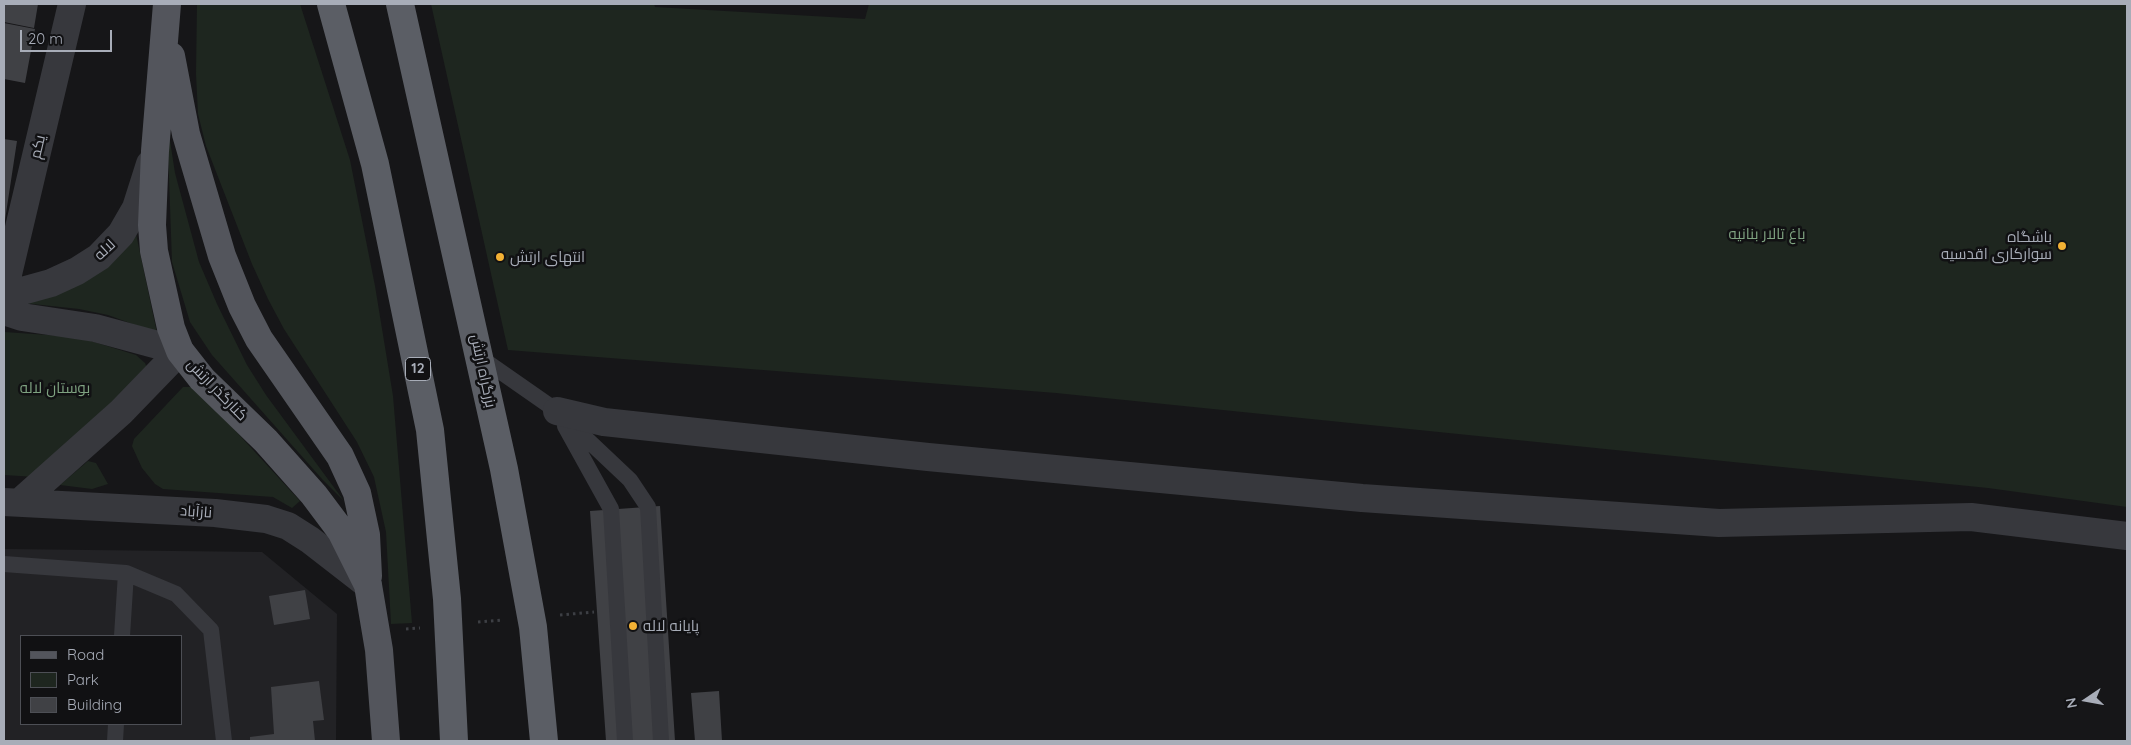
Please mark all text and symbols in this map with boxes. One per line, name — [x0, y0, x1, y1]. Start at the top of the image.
scale bar — [22, 20, 115, 52]
text: 20 m — [28, 29, 63, 48]
street label: یکم — [27, 133, 49, 161]
park label: باغ تالار بنانیه — [1729, 225, 1805, 243]
place label: باشگاه سوارکاری اقدسیه — [1941, 228, 2052, 263]
street label: لاله — [91, 236, 119, 264]
marker: باشگاه سوارکاری اقدسیه — [2056, 240, 2068, 252]
place label: انتهای ارتش — [510, 248, 585, 266]
marker: انتهای ارتش — [494, 251, 506, 263]
street label: بزرگراه ارتش — [466, 333, 500, 409]
street label: کنارگذر ارتش — [183, 355, 251, 425]
road number: 12 — [406, 358, 430, 380]
park label: بوستان لاله — [20, 379, 90, 397]
street label: نازآباد — [179, 502, 213, 522]
place label: پایانه لاله — [643, 617, 699, 635]
marker: پایانه لاله — [627, 620, 639, 632]
legend — [20, 635, 182, 725]
text: Road — [67, 645, 104, 664]
text: Park — [67, 670, 99, 689]
north arrow — [2061, 675, 2111, 725]
text: Building — [67, 695, 122, 714]
text: N — [2061, 696, 2081, 710]

